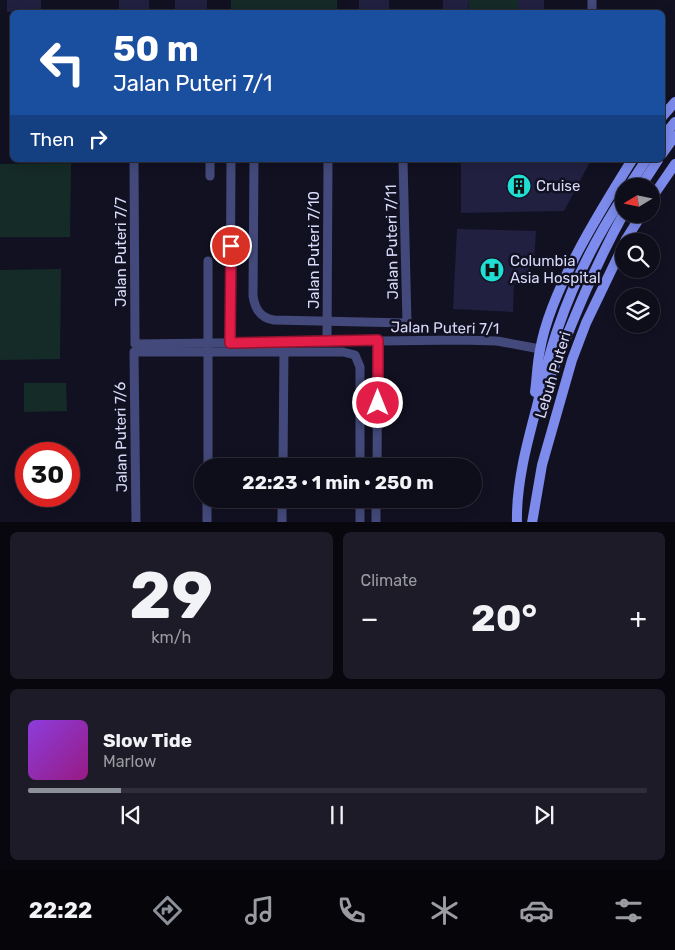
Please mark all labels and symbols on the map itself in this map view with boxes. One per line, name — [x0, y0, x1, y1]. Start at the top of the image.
building icon: Cruise — [506, 173, 532, 199]
place label: Cruise — [536, 177, 580, 195]
north arrow — [615, 178, 660, 222]
street label: Jalan Puteri 7/11 — [382, 184, 402, 300]
street label: Jalan Puteri 7/10 — [305, 191, 323, 309]
street label: Jalan Puteri 7/7 — [112, 197, 130, 307]
pin — [210, 225, 252, 267]
place label: Columbia Asia Hospital — [510, 252, 601, 287]
hospital icon: Columbia Asia Hospital — [479, 257, 505, 283]
street label: Jalan Puteri 7/1 — [391, 318, 499, 338]
street label: Lebuh Puteri — [531, 329, 575, 421]
position arrow — [351, 376, 403, 428]
street label: Jalan Puteri 7/6 — [111, 382, 131, 492]
speed limit sign: 30 — [15, 442, 80, 507]

